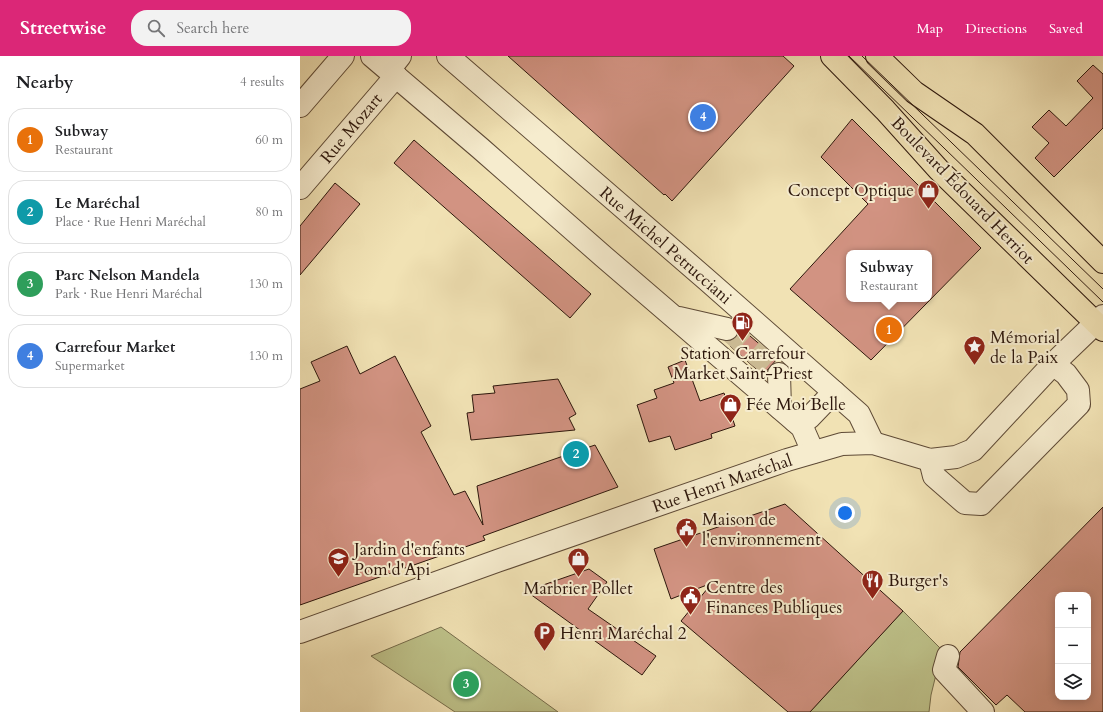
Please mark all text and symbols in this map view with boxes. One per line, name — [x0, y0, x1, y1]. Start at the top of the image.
search box — [131, 10, 411, 46]
text: Streetwise — [20, 15, 107, 41]
icon: search — [145, 17, 167, 39]
text: Search here — [177, 18, 249, 38]
text: Map — [917, 19, 943, 38]
text: Directions — [965, 19, 1027, 38]
text: Saved — [1049, 19, 1083, 38]
text: Nearby — [16, 71, 73, 94]
text: 4 results — [240, 73, 284, 91]
street label: Rue Mozart — [315, 88, 388, 168]
pin: 4 — [690, 102, 716, 132]
street label: Boulevard Édouard Herriot — [886, 112, 1040, 270]
text: Subway — [55, 121, 108, 141]
text: 1 — [27, 131, 33, 149]
text: 60 m — [255, 131, 283, 149]
text: Restaurant — [55, 141, 113, 159]
shop icon: Concept Optique — [916, 177, 942, 210]
place label: Concept Optique — [788, 179, 914, 202]
street label: Rue Michel Petrucciani — [594, 181, 737, 310]
text: Le Maréchal — [55, 193, 140, 213]
text: 2 — [27, 203, 33, 221]
text: 80 m — [255, 203, 283, 221]
text: Place · Rue Henri Maréchal — [55, 213, 206, 231]
popup — [846, 250, 932, 302]
text: Subway — [860, 257, 913, 277]
text: Parc Nelson Mandela — [55, 265, 200, 285]
text: 3 — [27, 275, 33, 293]
text: 130 m — [249, 275, 283, 293]
text: Restaurant — [860, 277, 918, 295]
text: Park · Rue Henri Maréchal — [55, 285, 202, 303]
fuel station icon: Station Carrefour Market Saint-Priest — [730, 310, 756, 343]
pin: 1 — [876, 315, 902, 345]
place label: Mémorial de la Paix — [990, 326, 1061, 369]
place icon: Mémorial de la Paix — [961, 334, 987, 367]
text: Carrefour Market — [55, 337, 175, 357]
place label: Station Carrefour Market Saint-Priest — [673, 342, 813, 385]
text: 4 — [27, 347, 33, 365]
text: 130 m — [249, 347, 283, 365]
text: Supermarket — [55, 357, 125, 375]
shop icon: Fée Moi Belle — [718, 391, 744, 424]
place label: Fée Moi Belle — [746, 393, 846, 416]
pin: 2 — [563, 439, 589, 469]
street label: Rue Henri Maréchal — [649, 449, 796, 518]
your location — [835, 503, 855, 523]
place label: Maison de l'environnement — [702, 508, 821, 551]
public building icon: Maison de l'environnement — [674, 516, 700, 549]
place label: Jardin d'enfants Pom'd'Api — [351, 538, 465, 581]
shop icon: Marbrier Pollet — [565, 545, 591, 578]
school or university icon: Jardin d'enfants Pom'd'Api — [325, 546, 351, 579]
restaurant icon: Burger's — [859, 567, 885, 600]
place label: Burger's — [888, 569, 948, 592]
place label: Centre des Finances Publiques — [706, 576, 843, 619]
place label: Marbrier Pollet — [523, 577, 633, 600]
public building icon: Centre des Finances Publiques — [678, 584, 704, 617]
map controls — [1055, 592, 1091, 700]
button: + — [1055, 592, 1091, 628]
parking icon: Henri Maréchal 2 — [531, 620, 557, 653]
place label: Henri Maréchal 2 — [560, 622, 687, 645]
button: − — [1055, 628, 1091, 664]
button: layers — [1055, 664, 1091, 700]
pin: 3 — [453, 669, 479, 699]

